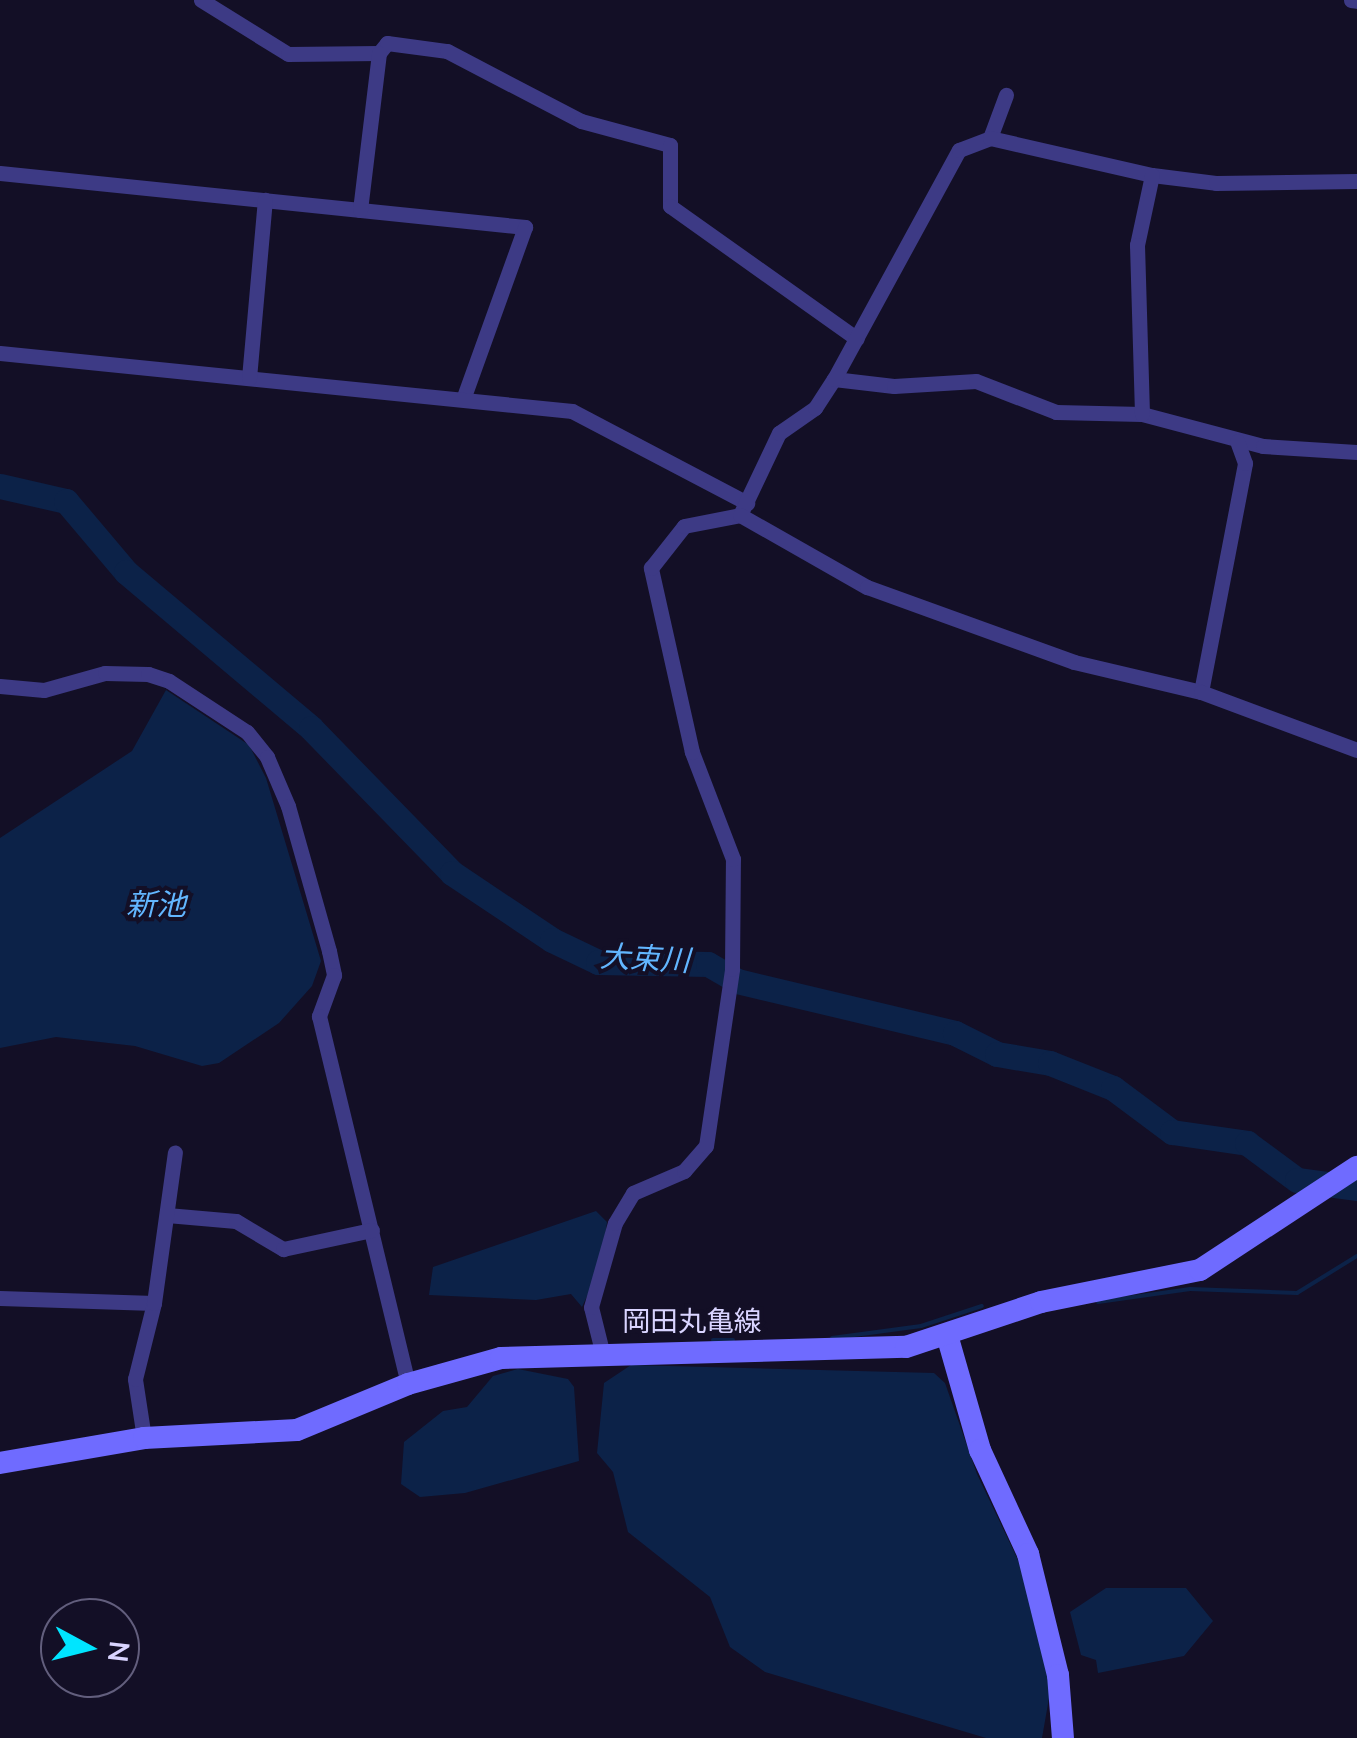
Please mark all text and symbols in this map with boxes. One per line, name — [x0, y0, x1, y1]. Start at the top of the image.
water label: 新池 — [126, 888, 186, 924]
water label: 大束川 — [599, 940, 691, 980]
street label: 岡田丸亀線 — [622, 1305, 762, 1339]
north arrow — [40, 1598, 140, 1698]
text: N — [98, 1639, 138, 1664]

